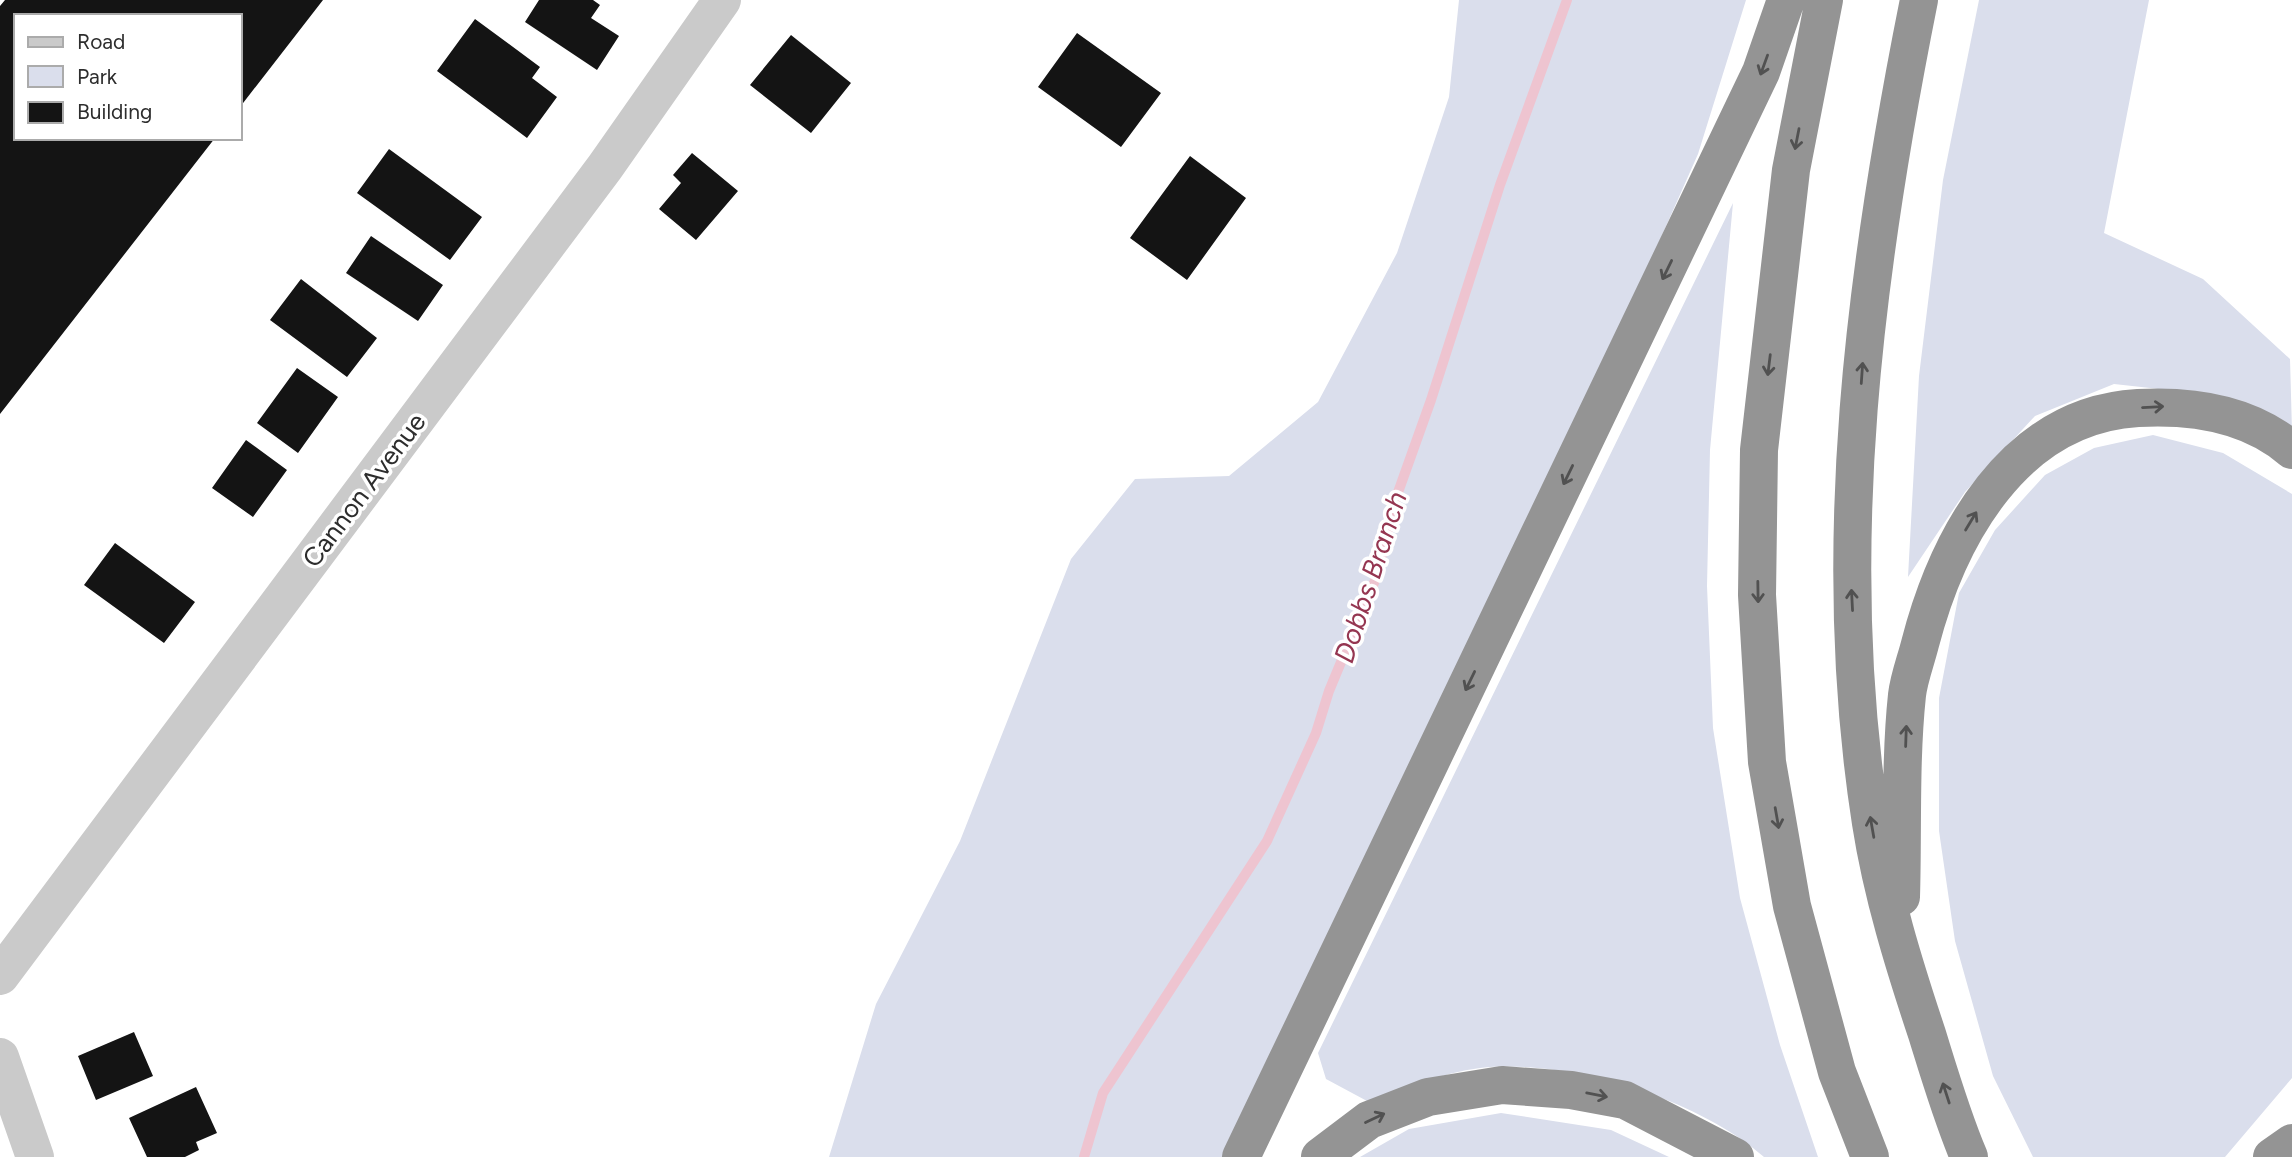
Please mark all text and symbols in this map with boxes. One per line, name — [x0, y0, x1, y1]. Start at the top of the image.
legend — [14, 14, 242, 140]
text: Road — [77, 29, 125, 54]
one-way arrow — [1757, 53, 1769, 75]
text: Park — [77, 64, 118, 89]
text: Building — [77, 99, 152, 124]
one-way arrow — [1789, 127, 1803, 150]
one-way arrow — [1659, 259, 1673, 280]
one-way arrow — [1762, 353, 1775, 376]
one-way arrow — [1856, 363, 1869, 385]
one-way arrow — [2142, 400, 2164, 413]
street label: Cannon Avenue — [296, 407, 432, 573]
one-way arrow — [1561, 464, 1574, 485]
water label: Dobbs Branch — [1326, 487, 1414, 667]
one-way arrow — [1964, 512, 1978, 532]
one-way arrow — [1751, 580, 1764, 603]
one-way arrow — [1846, 589, 1859, 612]
one-way arrow — [1463, 670, 1476, 691]
one-way arrow — [1899, 725, 1912, 748]
one-way arrow — [1771, 806, 1784, 829]
one-way arrow — [1865, 816, 1878, 839]
one-way arrow — [1938, 1082, 1951, 1104]
one-way arrow — [1585, 1089, 1608, 1102]
one-way arrow — [1364, 1111, 1385, 1124]

